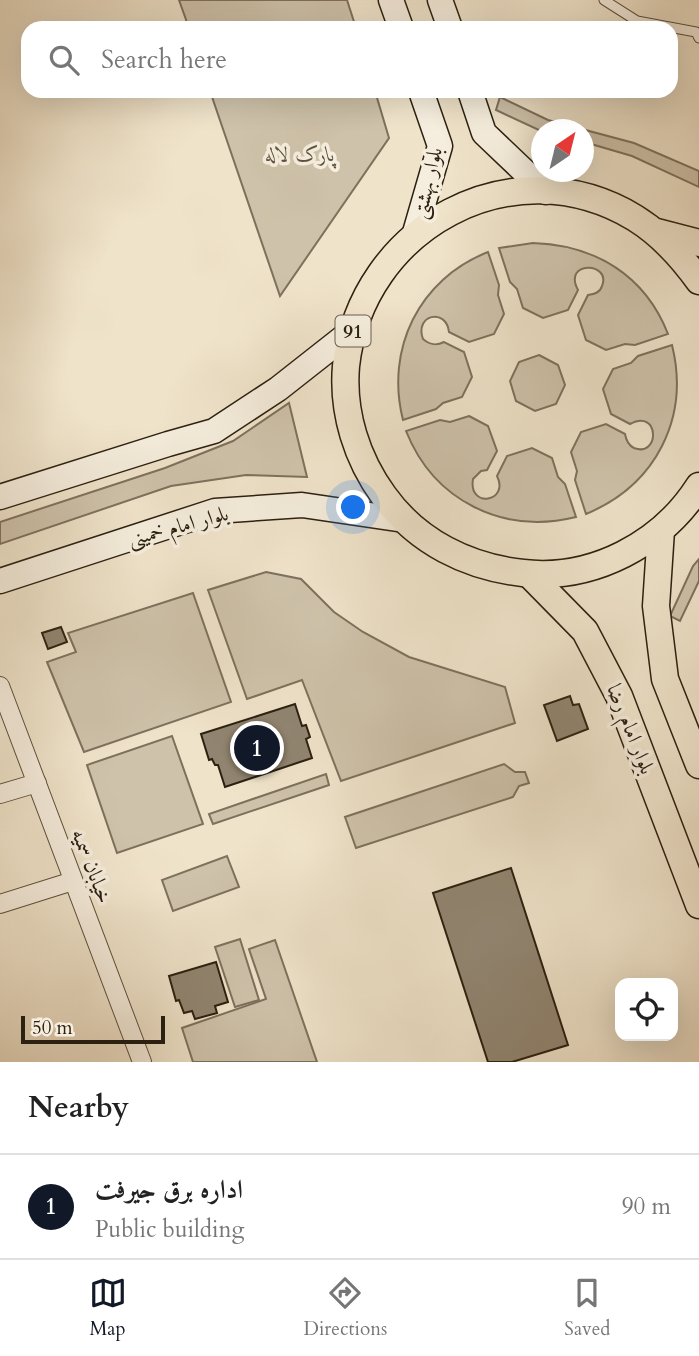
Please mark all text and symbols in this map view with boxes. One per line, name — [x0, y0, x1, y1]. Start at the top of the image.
search box — [21, 21, 678, 98]
icon: search — [45, 41, 83, 79]
text: Search here — [101, 42, 227, 77]
north arrow — [531, 119, 594, 182]
park label: پارک لاله — [265, 140, 337, 169]
street label: بلوار بهشتی — [405, 144, 450, 222]
road number: 91 — [336, 316, 370, 346]
your location — [336, 490, 370, 524]
street label: بلوار امام خمینی — [125, 499, 232, 557]
street label: بلوار امام رضا — [596, 680, 662, 780]
pin: 1 — [234, 722, 280, 774]
street label: خیابان سمیه — [64, 825, 119, 908]
map controls — [615, 978, 678, 1041]
button: locate — [615, 978, 678, 1041]
scale bar — [21, 1013, 164, 1045]
text: 50 m — [32, 1015, 73, 1041]
text: Nearby — [28, 1087, 129, 1128]
text: اداره برق جیرفت — [95, 1172, 243, 1207]
text: 1 — [45, 1191, 57, 1222]
text: 90 m — [622, 1191, 671, 1222]
text: Public building — [95, 1214, 245, 1245]
tab: Map — [89, 1274, 127, 1342]
tab: Directions — [304, 1274, 387, 1342]
tab: Saved — [564, 1274, 610, 1342]

